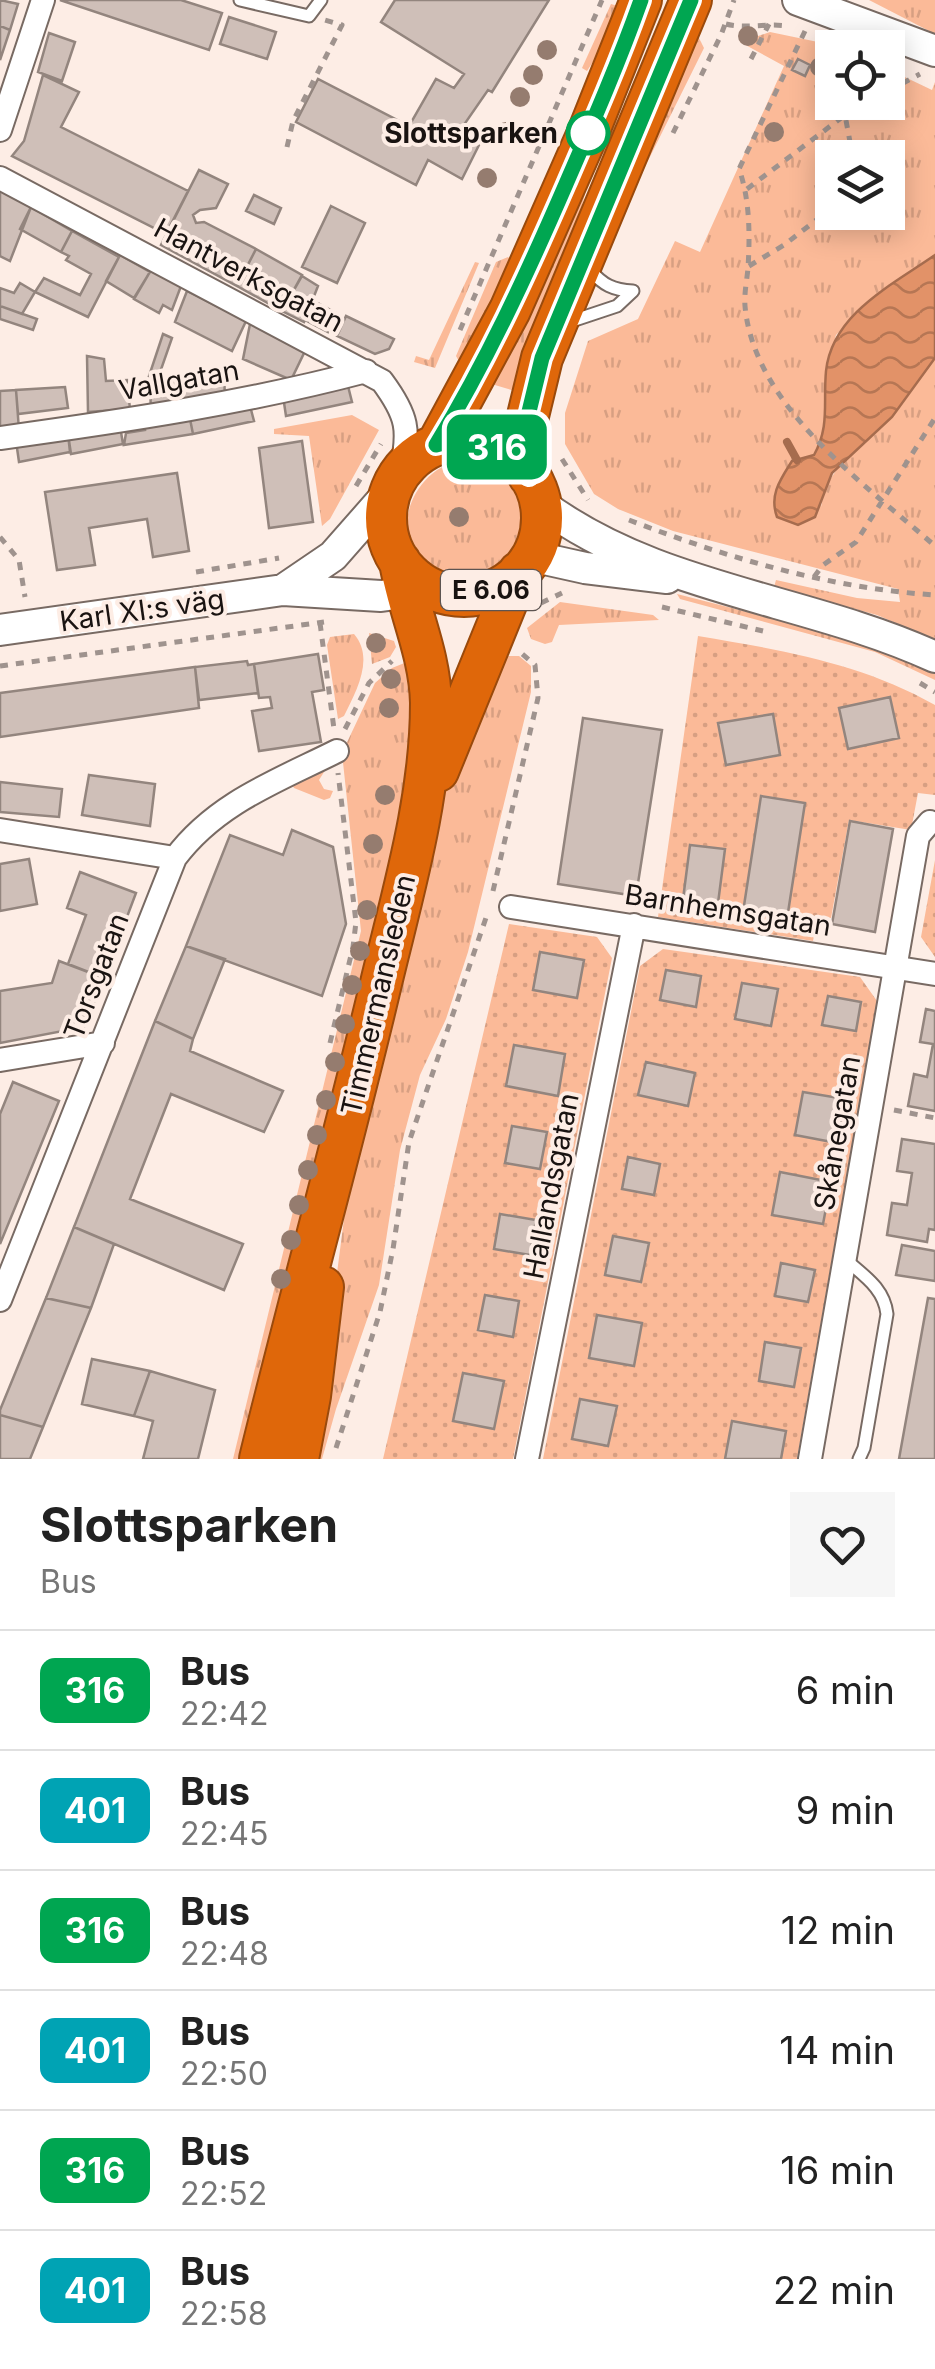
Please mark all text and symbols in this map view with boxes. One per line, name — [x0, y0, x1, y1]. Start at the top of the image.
map controls — [815, 30, 905, 230]
button: locate — [815, 30, 905, 120]
marker: Slottsparken — [567, 112, 609, 154]
place label: Slottsparken — [384, 116, 558, 150]
button: layers — [815, 140, 905, 230]
street label: Hantverksgatan — [148, 211, 350, 339]
street label: Vallgatan — [116, 353, 242, 407]
line badge: 316 — [440, 414, 554, 480]
text: 316 — [467, 426, 527, 468]
road number: E 6.06 — [441, 570, 541, 610]
street label: Karl XI:s väg — [57, 582, 227, 638]
street label: Timmermansleden — [334, 871, 422, 1119]
street label: Barnhemsgatan — [623, 877, 833, 943]
street label: Torsgatan — [56, 908, 136, 1044]
street label: Skånegatan — [807, 1053, 867, 1213]
street label: Hallandsgatan — [516, 1090, 586, 1282]
button: heart — [790, 1492, 895, 1597]
text: Slottsparken — [40, 1495, 338, 1554]
text: Bus — [40, 1562, 97, 1601]
text: Bus — [180, 1648, 250, 1694]
text: 6 min — [796, 1667, 895, 1713]
text: 316 — [65, 1669, 125, 1711]
text: 22:42 — [180, 1694, 268, 1733]
text: Bus — [180, 1768, 250, 1814]
text: 9 min — [796, 1787, 895, 1833]
text: 401 — [64, 1789, 126, 1831]
text: 22:45 — [180, 1814, 268, 1853]
text: Bus — [180, 1888, 250, 1934]
text: 12 min — [781, 1907, 895, 1953]
text: 316 — [65, 1909, 125, 1951]
text: 22:48 — [180, 1934, 269, 1973]
text: Bus — [180, 2008, 250, 2054]
text: 14 min — [779, 2027, 895, 2073]
text: 401 — [64, 2029, 126, 2071]
text: 22:50 — [180, 2054, 268, 2093]
text: Bus — [180, 2128, 250, 2174]
text: 16 min — [780, 2147, 895, 2193]
text: 316 — [65, 2149, 125, 2191]
text: 22:52 — [180, 2174, 267, 2213]
text: Bus — [180, 2248, 250, 2294]
text: 22 min — [773, 2267, 895, 2313]
text: 401 — [64, 2269, 126, 2311]
text: 22:58 — [180, 2294, 268, 2333]

